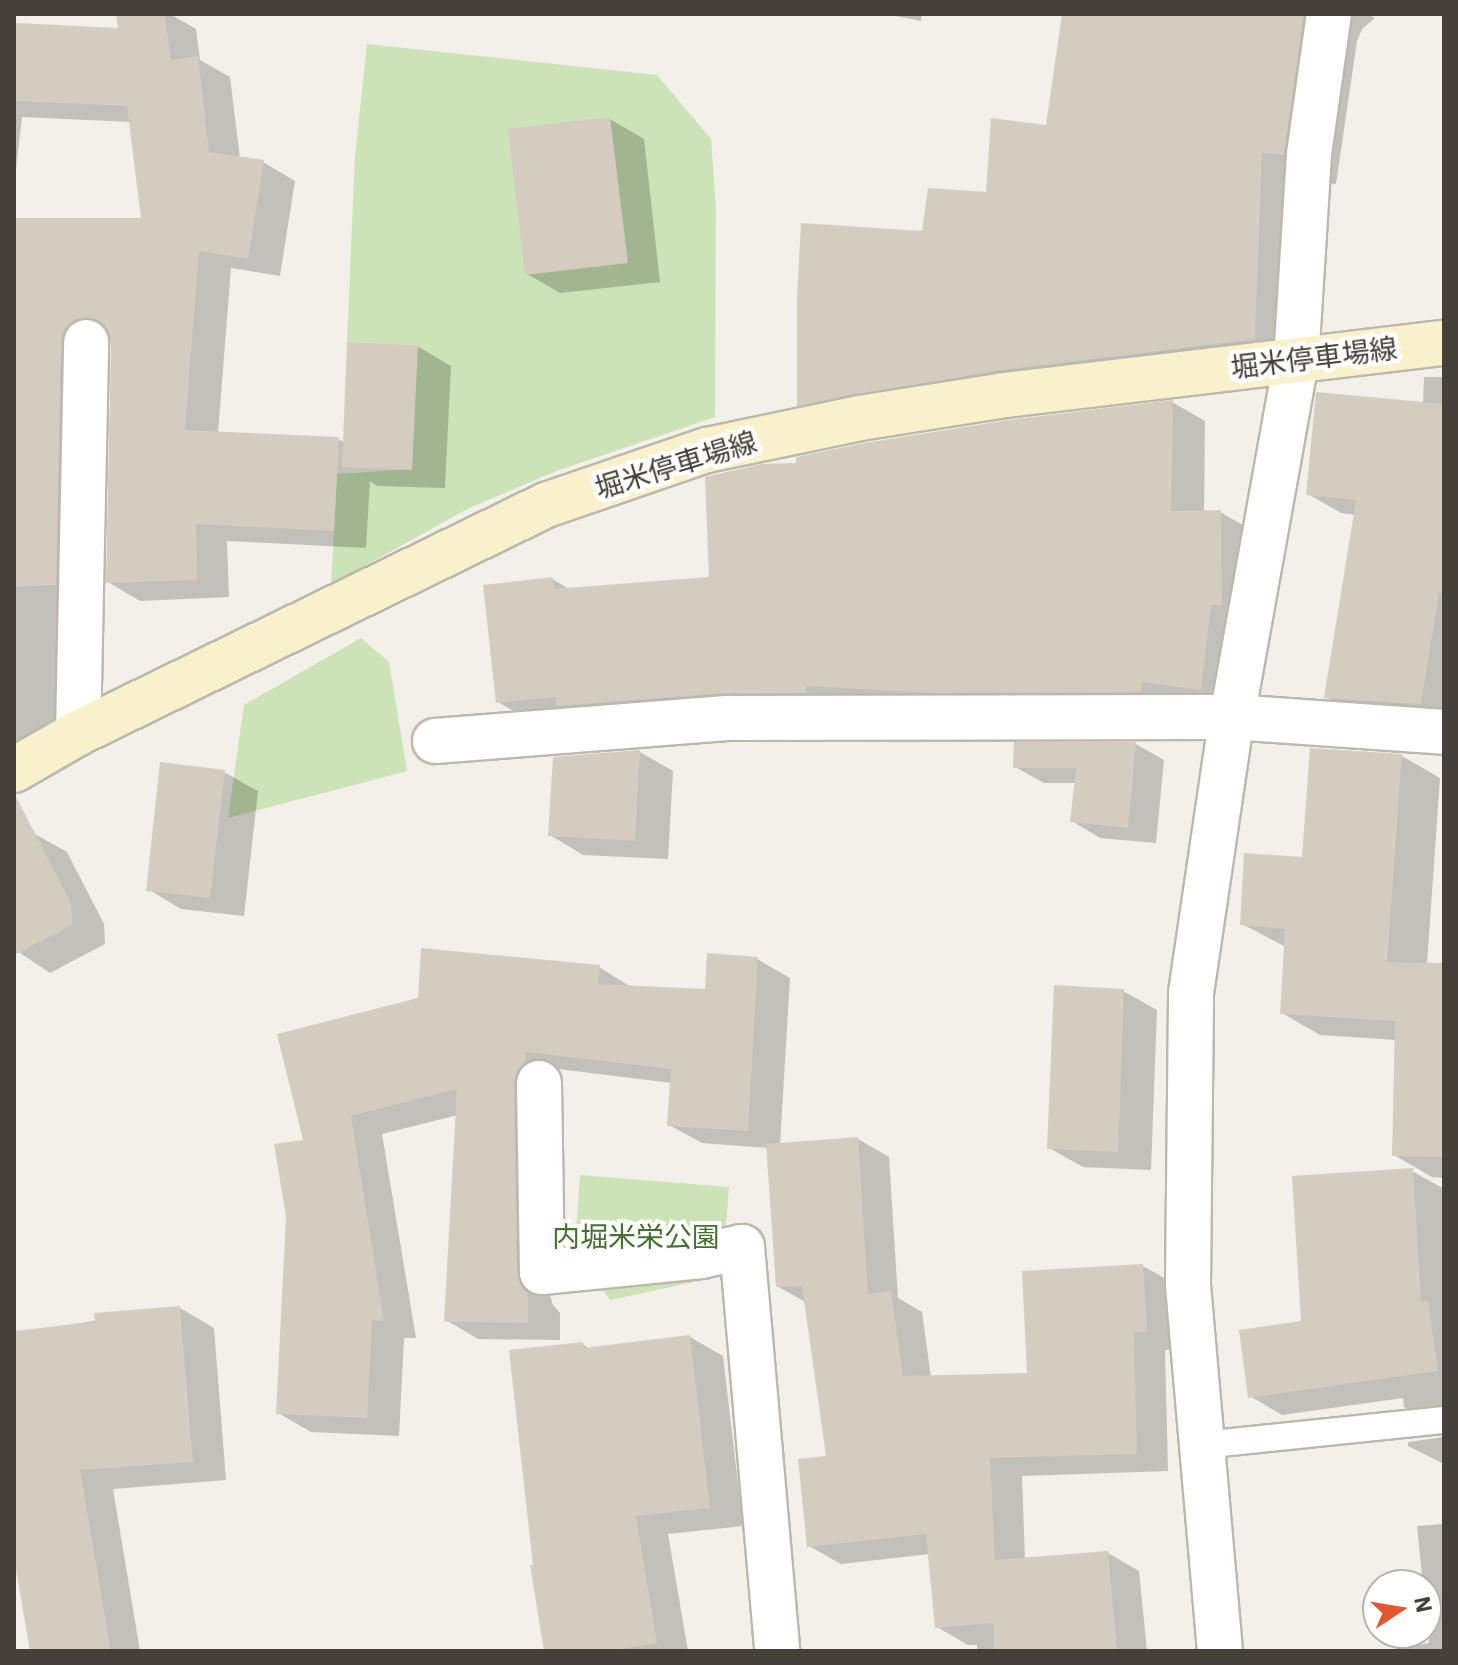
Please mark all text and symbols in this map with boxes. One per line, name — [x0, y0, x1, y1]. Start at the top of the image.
street label: 堀米停車場線 — [1229, 331, 1399, 385]
street label: 堀米停車場線 — [591, 424, 761, 506]
park label: 内堀米栄公園 — [552, 1220, 720, 1254]
north arrow — [1362, 1569, 1442, 1649]
text: N — [1408, 1594, 1440, 1615]

